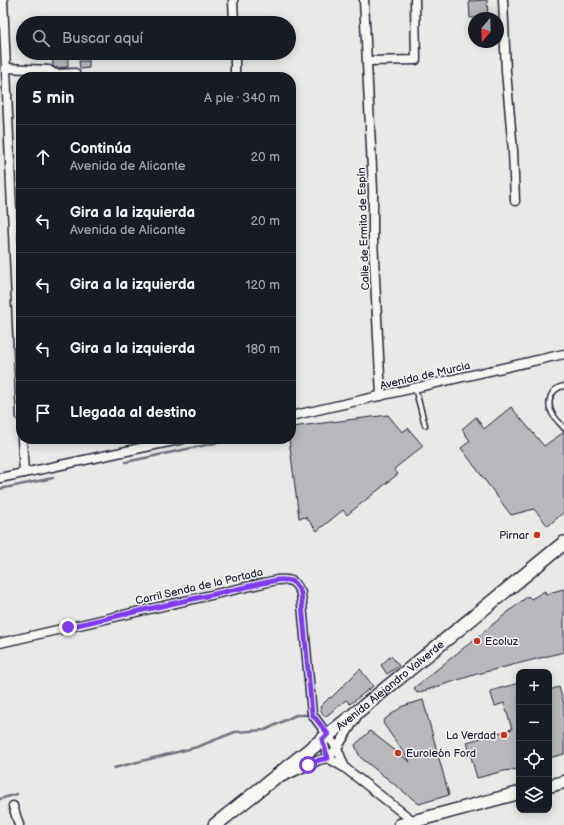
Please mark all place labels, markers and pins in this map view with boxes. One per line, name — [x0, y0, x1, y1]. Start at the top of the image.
place label: Pirnar — [499, 529, 530, 542]
marker: Pirnar — [532, 530, 542, 540]
place label: Ecoluz — [485, 635, 519, 648]
marker: Ecoluz — [472, 636, 482, 646]
place label: La Verdad — [446, 729, 496, 742]
marker: La Verdad — [499, 730, 509, 740]
place label: Euroleón Ford — [406, 747, 476, 760]
marker: Euroleón Ford — [393, 748, 403, 758]

